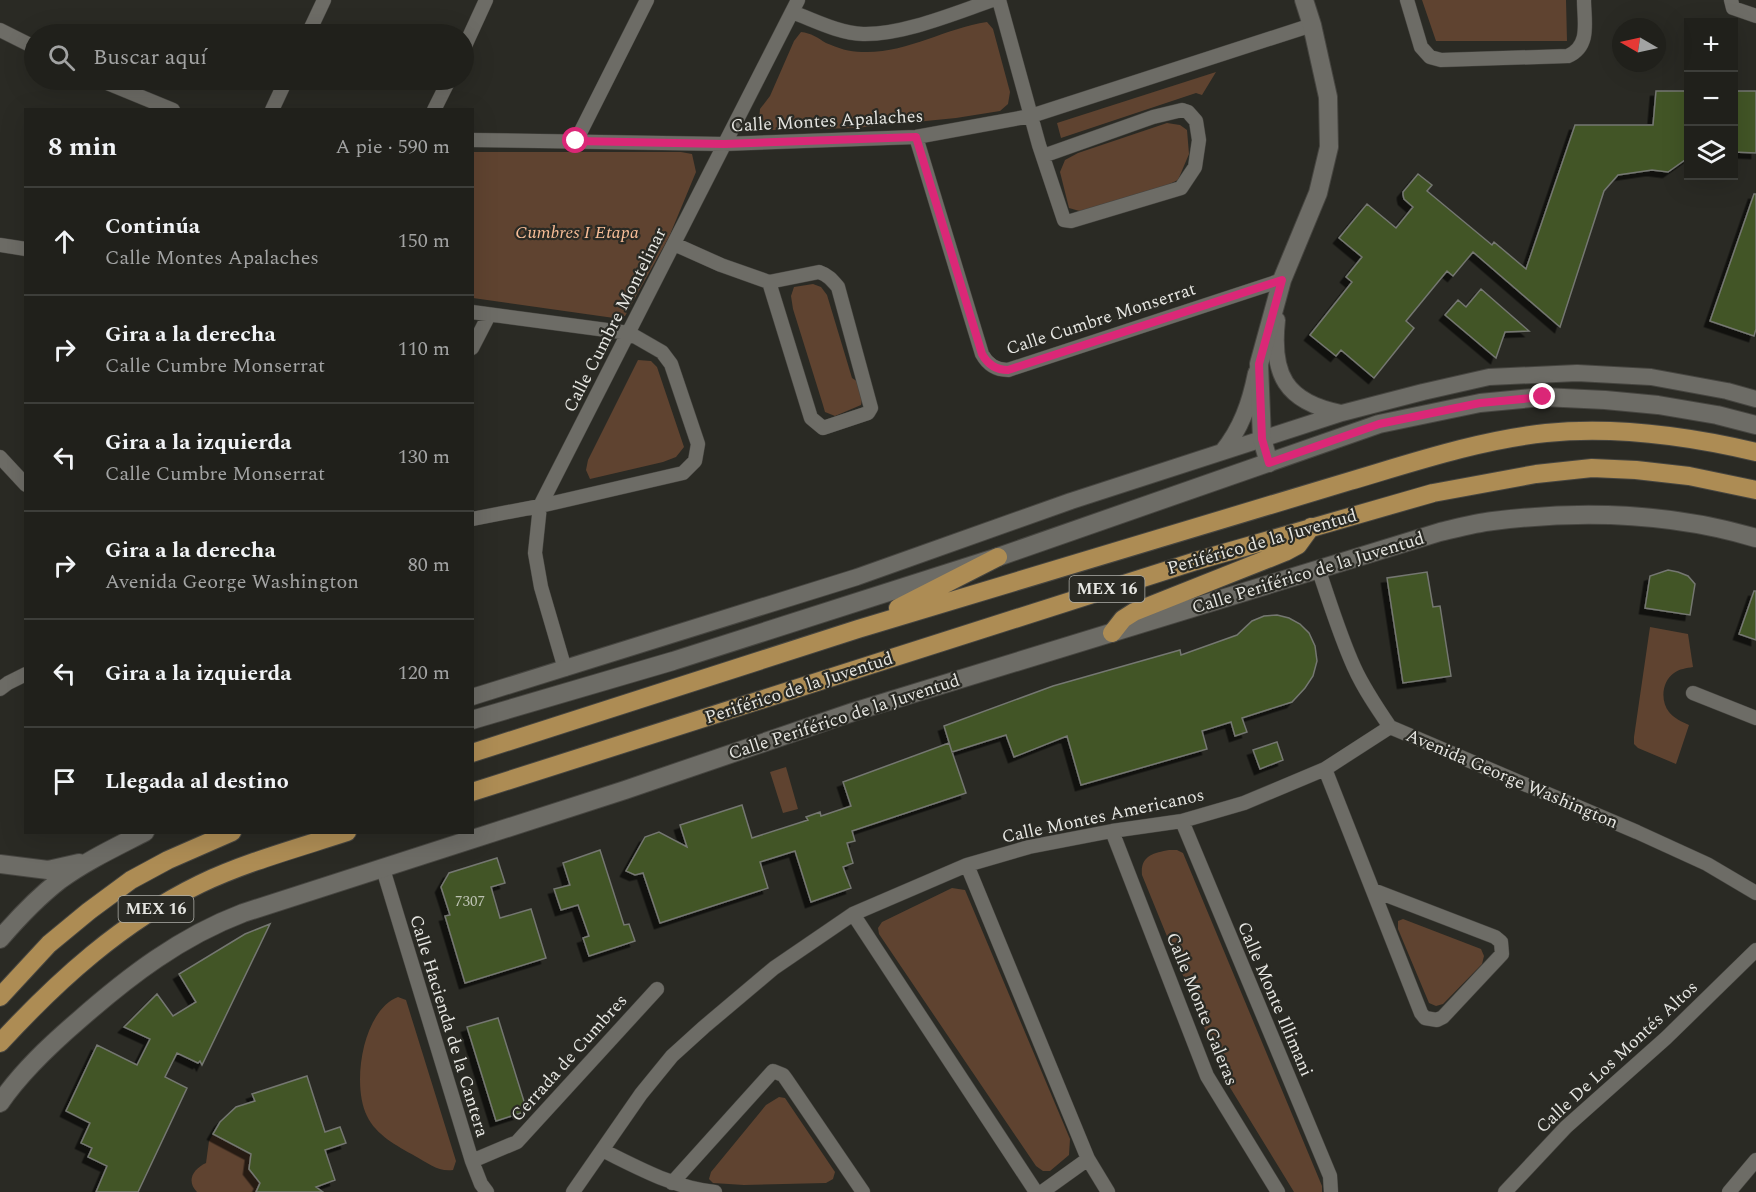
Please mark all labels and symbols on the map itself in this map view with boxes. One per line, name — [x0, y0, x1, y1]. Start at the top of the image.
north arrow — [1612, 18, 1666, 72]
street label: Calle Montes Apalaches — [730, 102, 924, 140]
route start — [562, 127, 588, 153]
park label: Cumbres I Etapa — [515, 219, 639, 246]
street label: Calle Cumbre Montelinar — [557, 223, 673, 417]
street label: Calle Cumbre Monserrat — [1003, 276, 1199, 362]
route end — [1529, 383, 1555, 409]
street label: Periférico de la Juventud — [1164, 502, 1360, 582]
street label: Calle Periférico de la Juventud — [1188, 525, 1428, 621]
road number: MEX 16 — [1070, 576, 1144, 602]
street label: Periférico de la Juventud — [701, 645, 897, 731]
street label: Calle Periférico de la Juventud — [725, 667, 963, 767]
street label: Avenida George Washington — [1402, 722, 1622, 836]
street label: Calle Montes Americanos — [999, 781, 1207, 851]
house number: 7307 — [455, 890, 485, 913]
road number: MEX 16 — [118, 896, 194, 922]
street label: Calle Hacienda de la Cantera — [402, 912, 496, 1141]
street label: Calle Monte Illimani — [1230, 917, 1320, 1081]
street label: Calle Monte Galeras — [1159, 928, 1245, 1090]
street label: Calle De Los Montés Altos — [1530, 974, 1704, 1140]
street label: Cerrada de Cumbres — [504, 988, 634, 1128]

